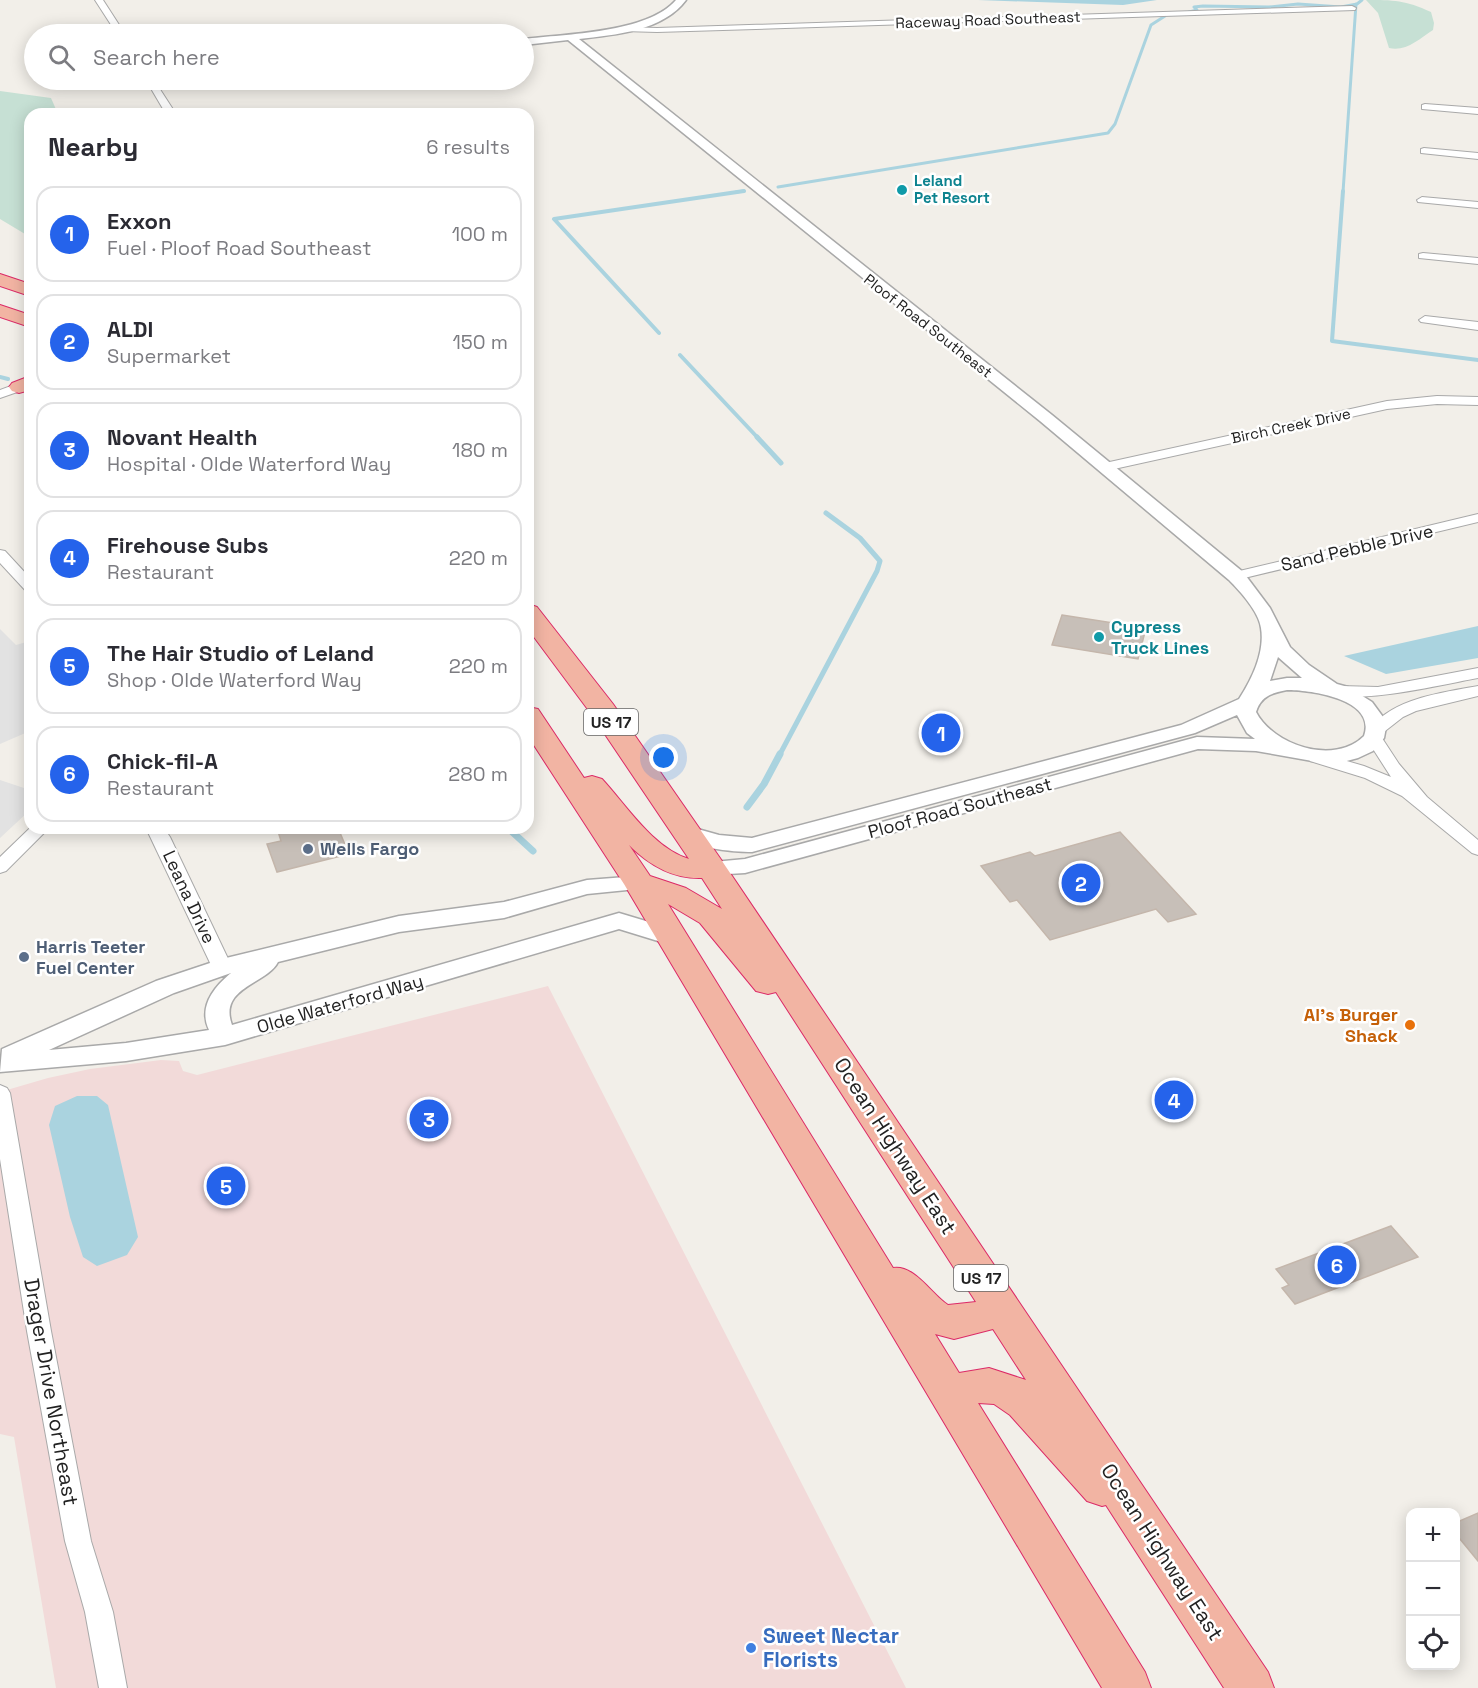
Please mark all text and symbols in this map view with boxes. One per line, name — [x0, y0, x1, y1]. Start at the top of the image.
street label: Raceway Road Southeast — [895, 7, 1081, 32]
search box — [24, 24, 534, 90]
icon: search — [45, 41, 78, 74]
text: Search here — [93, 43, 220, 71]
text: Nearby — [48, 130, 138, 164]
text: 6 results — [426, 134, 510, 160]
place label: Leland Pet Resort — [914, 171, 990, 207]
marker: Leland Pet Resort — [895, 183, 909, 197]
text: Exxon — [107, 207, 172, 235]
text: 1 — [65, 221, 74, 247]
text: 100 m — [452, 221, 508, 247]
text: Fuel · Ploof Road Southeast — [107, 235, 371, 261]
street label: Ploof Road Southeast — [860, 270, 996, 382]
text: ALDI — [107, 315, 153, 343]
text: 2 — [64, 329, 75, 355]
text: 150 m — [453, 329, 508, 355]
text: Supermarket — [107, 343, 231, 369]
street label: Birch Creek Drive — [1229, 404, 1352, 447]
text: Novant Health — [107, 423, 258, 451]
text: 3 — [63, 437, 76, 463]
text: 180 m — [452, 437, 508, 463]
text: Hospital · Olde Waterford Way — [107, 451, 391, 477]
street label: Sand Pebble Drive — [1278, 519, 1435, 576]
text: Firehouse Subs — [107, 531, 268, 559]
text: 4 — [63, 545, 76, 571]
text: 220 m — [449, 545, 508, 571]
text: Restaurant — [107, 559, 214, 585]
place label: Cypress Truck Lines — [1111, 615, 1209, 659]
marker: Cypress Truck Lines — [1092, 630, 1106, 644]
text: The Hair Studio of Leland — [107, 639, 374, 667]
text: 5 — [64, 653, 76, 679]
text: 220 m — [449, 653, 508, 679]
text: Shop · Olde Waterford Way — [107, 667, 362, 693]
road number: US 17 — [584, 709, 638, 735]
pin: 1 — [922, 710, 960, 756]
your location — [649, 743, 678, 772]
text: Chick-fil-A — [107, 747, 218, 775]
text: 6 — [63, 761, 76, 787]
text: 280 m — [448, 761, 508, 787]
street label: Ploof Road Southeast — [865, 772, 1054, 843]
text: Restaurant — [107, 775, 214, 801]
place label: Wells Fargo — [320, 837, 419, 860]
marker: Wells Fargo — [301, 842, 315, 856]
street label: Leana Drive — [158, 847, 221, 947]
pin: 2 — [1062, 860, 1100, 906]
place label: Harris Teeter Fuel Center — [36, 935, 146, 979]
marker: Harris Teeter Fuel Center — [17, 950, 31, 964]
street label: Olde Waterford Way — [254, 969, 426, 1038]
place label: Al's Burger Shack — [1304, 1003, 1398, 1047]
marker: Al's Burger Shack — [1403, 1018, 1417, 1032]
street label: Ocean Highway East — [828, 1052, 963, 1239]
pin: 4 — [1154, 1078, 1194, 1122]
pin: 3 — [410, 1096, 448, 1142]
pin: 5 — [206, 1164, 246, 1208]
pin: 6 — [1318, 1242, 1356, 1288]
road number: US 17 — [954, 1265, 1008, 1291]
street label: Drager Drive Northeast — [18, 1276, 85, 1508]
street label: Ocean Highway East — [1095, 1458, 1230, 1645]
map controls — [1406, 1508, 1460, 1670]
button: + — [1406, 1508, 1460, 1562]
button: − — [1406, 1562, 1460, 1616]
button: locate — [1406, 1616, 1460, 1670]
place label: Sweet Nectar Florists — [763, 1622, 899, 1673]
marker: Sweet Nectar Florists — [744, 1641, 758, 1655]

